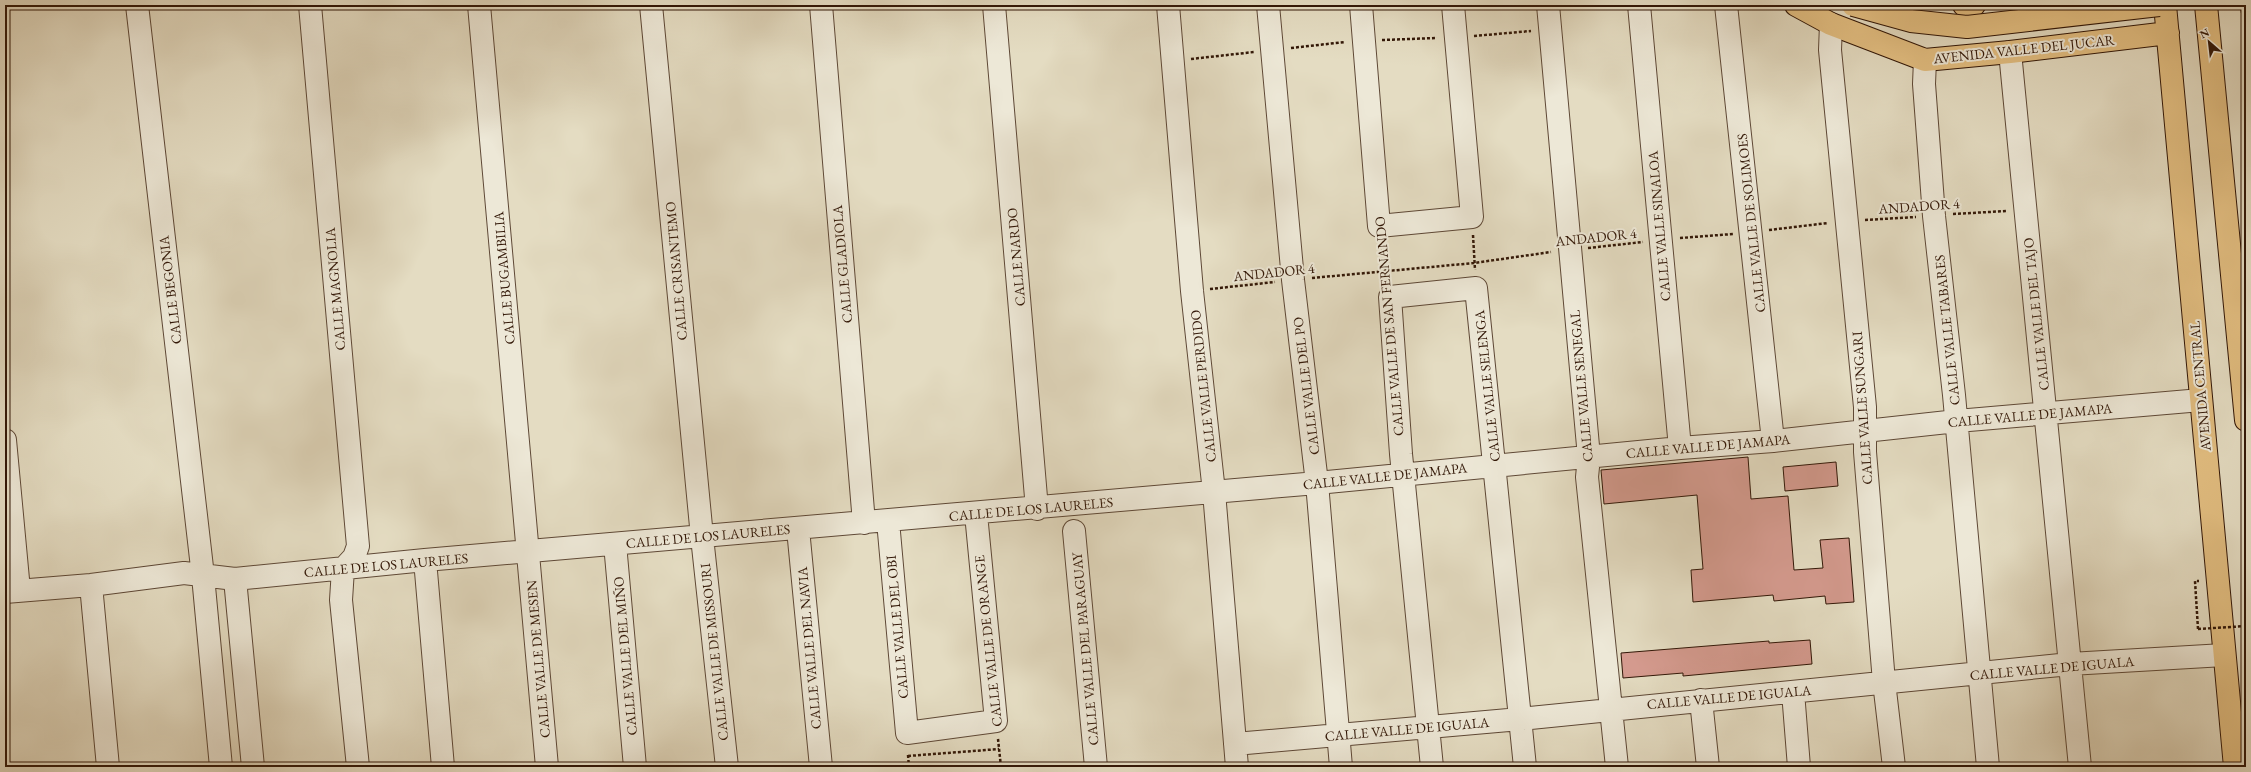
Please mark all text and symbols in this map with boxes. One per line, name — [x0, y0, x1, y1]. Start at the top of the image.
north arrow — [2189, 22, 2229, 62]
text: N — [2197, 25, 2212, 41]
street label: AVENIDA VALLE DEL JUCAR — [1932, 30, 2116, 68]
street label: CALLE VALLE DE SOLIMOES — [1733, 133, 1769, 313]
street label: CALLE VALLE SINALOA — [1643, 150, 1675, 302]
street label: ANDADOR 4 — [1877, 194, 1960, 218]
street label: CALLE CRISANTEMO — [661, 201, 691, 341]
street label: CALLE GLADIOLA — [828, 204, 856, 324]
street label: CALLE NARDO — [1003, 207, 1029, 307]
street label: CALLE BUGAMBILIA — [489, 210, 519, 345]
street label: CALLE VALLE DE SAN FERNANDO — [1370, 215, 1408, 437]
street label: ANDADOR 4 — [1554, 224, 1638, 250]
street label: CALLE MAGNOLIA — [321, 227, 349, 351]
street label: CALLE BEGONIA — [154, 234, 186, 345]
street label: CALLE VALLE DEL TAJO — [2019, 236, 2053, 391]
street label: CALLE VALLE TABARES — [1930, 254, 1964, 406]
street label: ANDADOR 4 — [1232, 259, 1316, 285]
street label: CALLE VALLE SENEGAL — [1565, 308, 1597, 463]
street label: CALLE VALLE PERDIDO — [1186, 309, 1220, 463]
street label: CALLE VALLE SELENGA — [1470, 309, 1504, 463]
street label: CALLE VALLE DEL PO — [1289, 316, 1323, 456]
street label: AVENIDA CENTRAL — [2185, 320, 2215, 453]
street label: CALLE VALLE SUNGARI — [1848, 331, 1876, 485]
street label: CALLE VALLE DE JAMAPA — [1947, 399, 2113, 431]
street label: CALLE VALLE DE JAMAPA — [1625, 430, 1791, 462]
street label: CALLE VALLE DE JAMAPA — [1302, 458, 1468, 494]
street label: CALLE DE LOS LAURELES — [948, 493, 1114, 525]
street label: CALLE DE LOS LAURELES — [625, 520, 791, 552]
street label: CALLE DE LOS LAURELES — [303, 549, 469, 581]
street label: CALLE VALLE DEL PARAGUAY — [1068, 551, 1102, 746]
street label: CALLE VALLE DEL OBI — [882, 554, 912, 700]
street label: CALLE VALLE DE ORANGE — [970, 554, 1006, 728]
street label: CALLE VALLE DE MISSOURI — [696, 562, 732, 742]
street label: CALLE VALLE DEL NAVIA — [793, 566, 825, 730]
street label: CALLE VALLE DEL MIÑO — [609, 575, 641, 736]
street label: CALLE VALLE DE MESEN — [522, 579, 554, 739]
street label: CALLE VALLE DE IGUALA — [1969, 652, 2135, 684]
street label: CALLE VALLE DE IGUALA — [1646, 681, 1812, 713]
street label: CALLE VALLE DE IGUALA — [1324, 713, 1490, 745]

